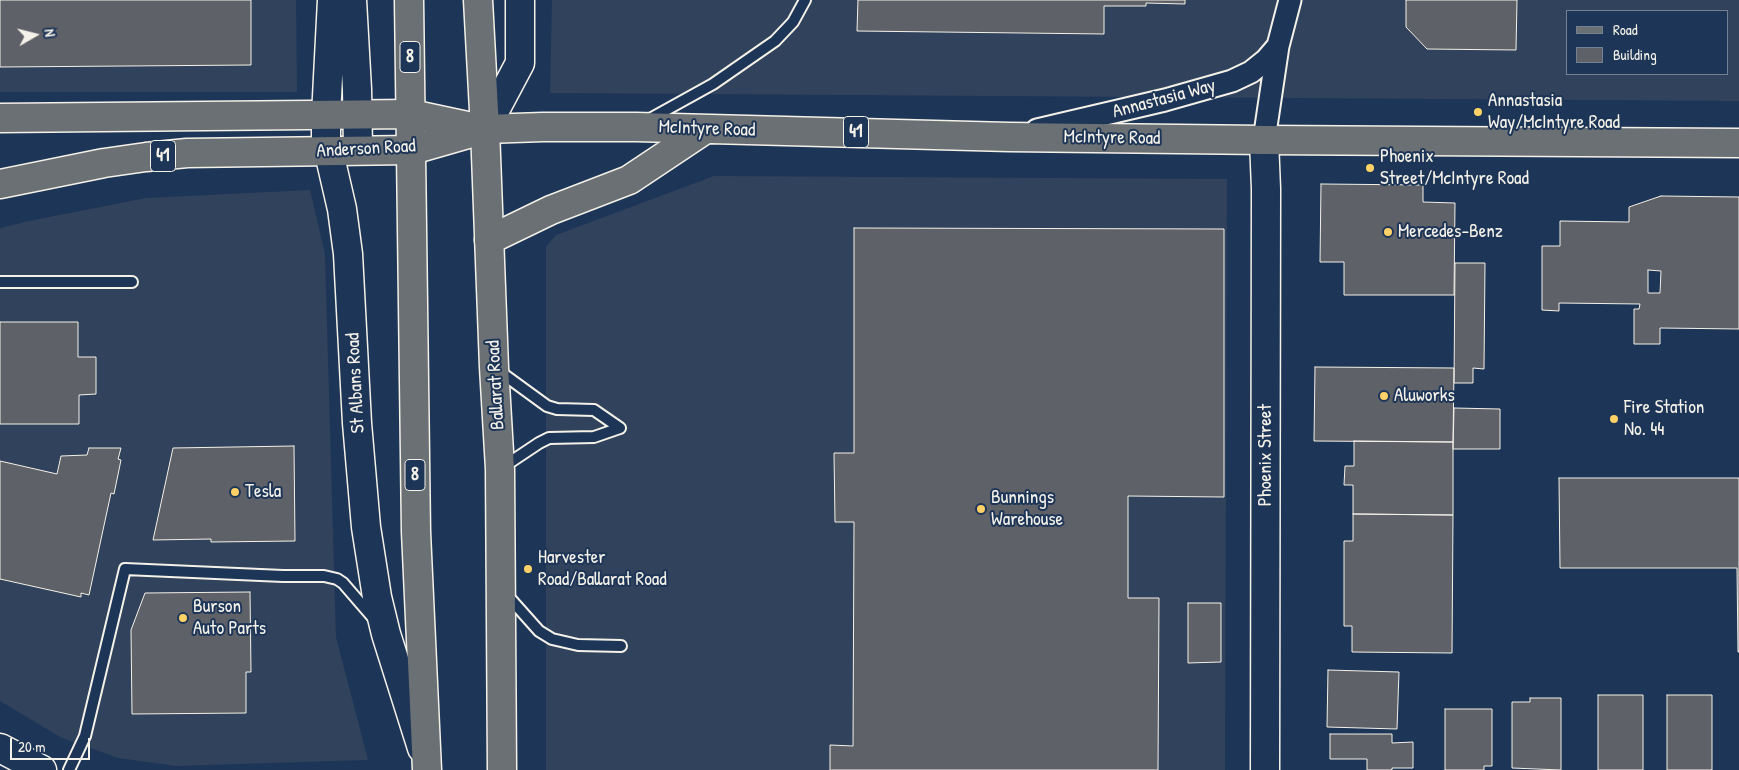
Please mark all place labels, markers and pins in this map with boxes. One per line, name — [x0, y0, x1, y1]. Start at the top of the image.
place label: Annastasia Way/McIntyre Road — [1488, 90, 1620, 134]
marker: Annastasia Way/McIntyre Road — [1472, 106, 1484, 118]
place label: Phoenix Street/McIntyre Road — [1380, 146, 1529, 190]
marker: Phoenix Street/McIntyre Road — [1364, 162, 1376, 174]
place label: Mercedes-Benz — [1398, 221, 1503, 243]
marker: Mercedes-Benz — [1382, 226, 1394, 238]
place label: Aluworks — [1394, 385, 1455, 407]
marker: Aluworks — [1378, 390, 1390, 402]
place label: Fire Station No. 44 — [1624, 397, 1704, 441]
marker: Fire Station No. 44 — [1608, 413, 1620, 425]
place label: Tesla — [245, 481, 281, 503]
marker: Tesla — [229, 486, 241, 498]
place label: Bunnings Warehouse — [991, 487, 1063, 531]
marker: Bunnings Warehouse — [975, 503, 987, 515]
place label: Harvester Road/Ballarat Road — [538, 547, 667, 591]
marker: Harvester Road/Ballarat Road — [522, 563, 534, 575]
place label: Burson Auto Parts — [193, 596, 266, 640]
marker: Burson Auto Parts — [177, 612, 189, 624]

